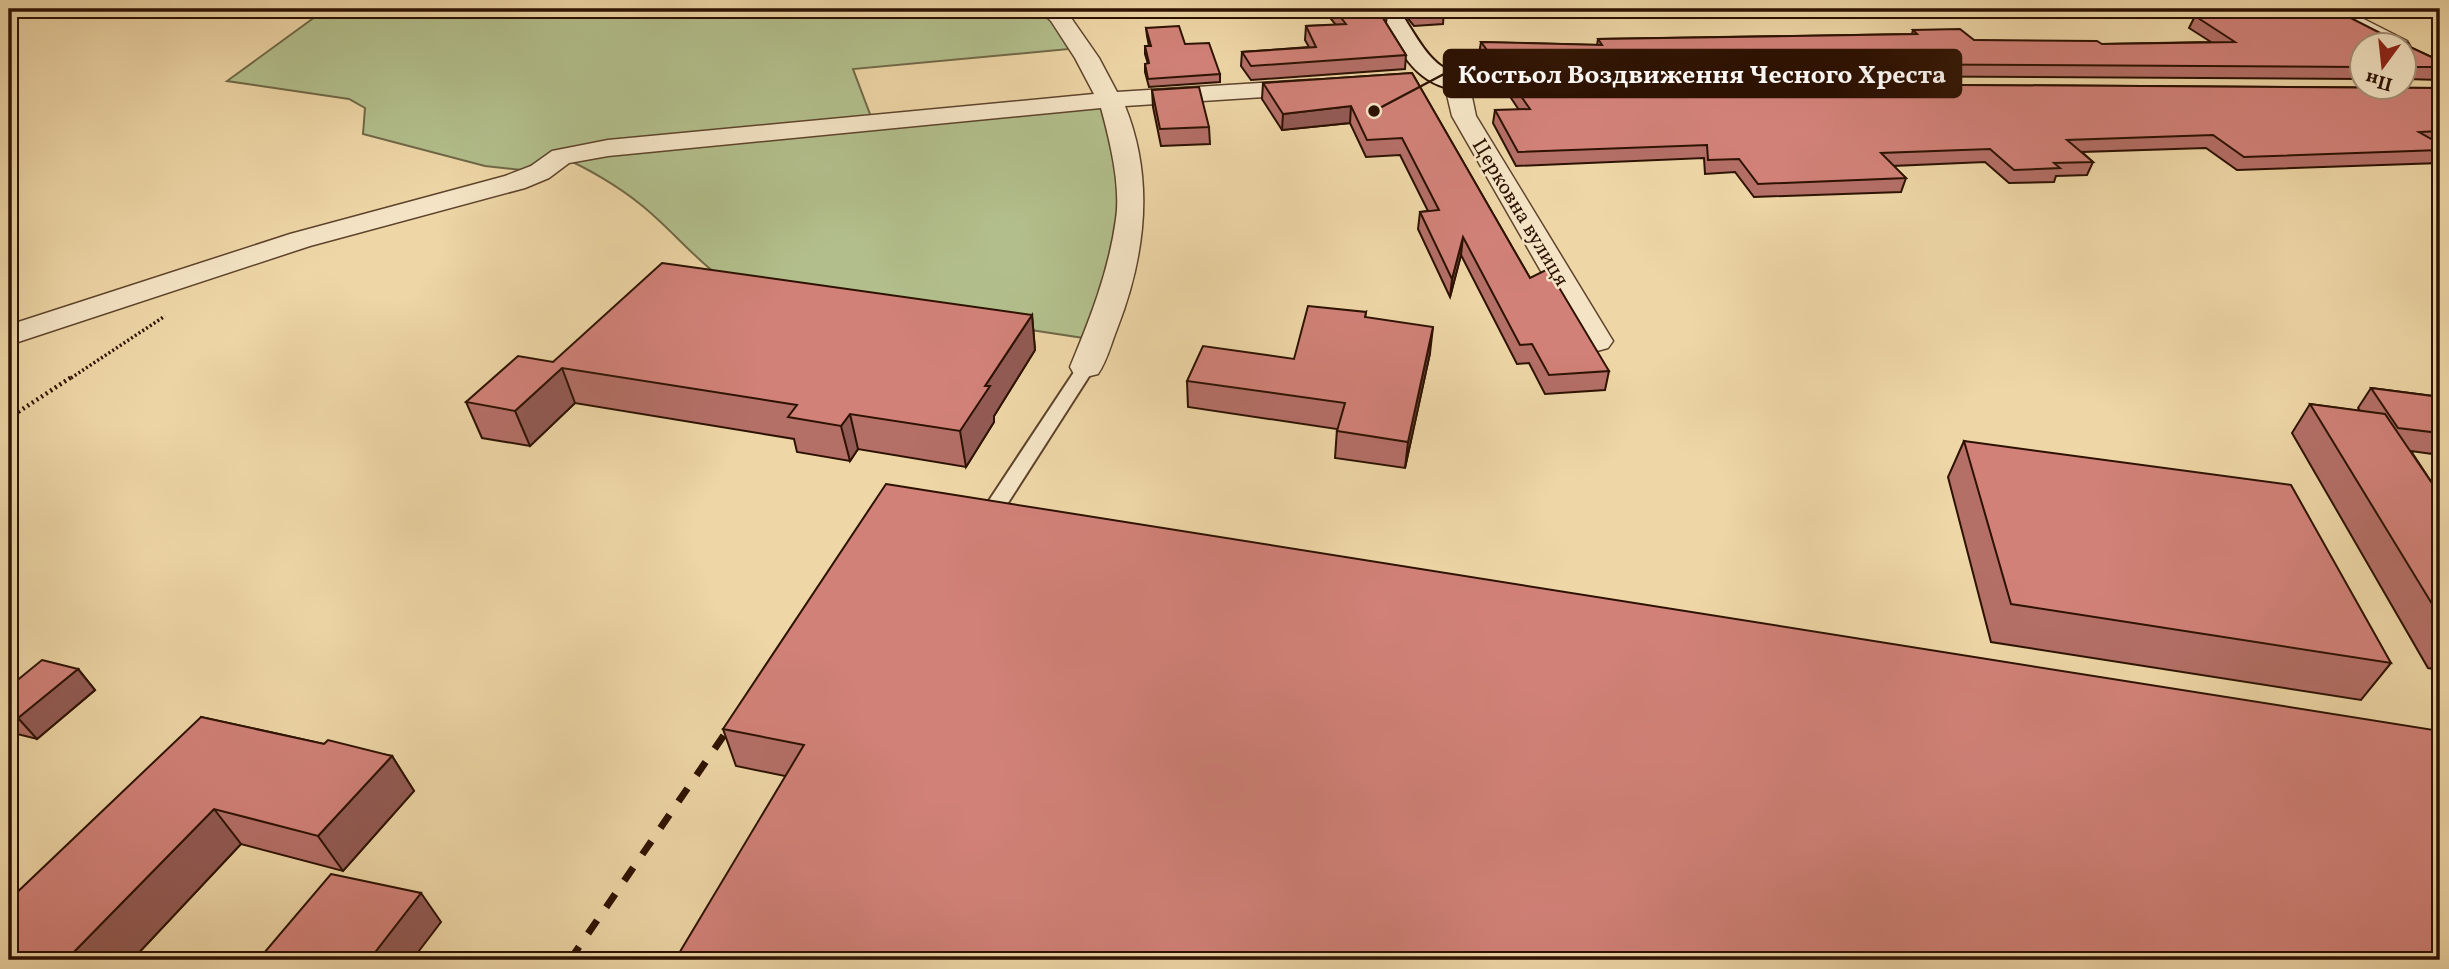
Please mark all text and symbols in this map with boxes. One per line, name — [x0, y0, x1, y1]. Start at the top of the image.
north arrow — [2348, 32, 2418, 102]
callout: Костьол Воздвиження Чесного Хреста — [1444, 50, 1961, 97]
text: Костьол Воздвиження Чесного Хреста — [1458, 58, 1946, 94]
text: Пн — [2363, 64, 2396, 97]
street label: Церковна вулиця — [1464, 134, 1575, 292]

